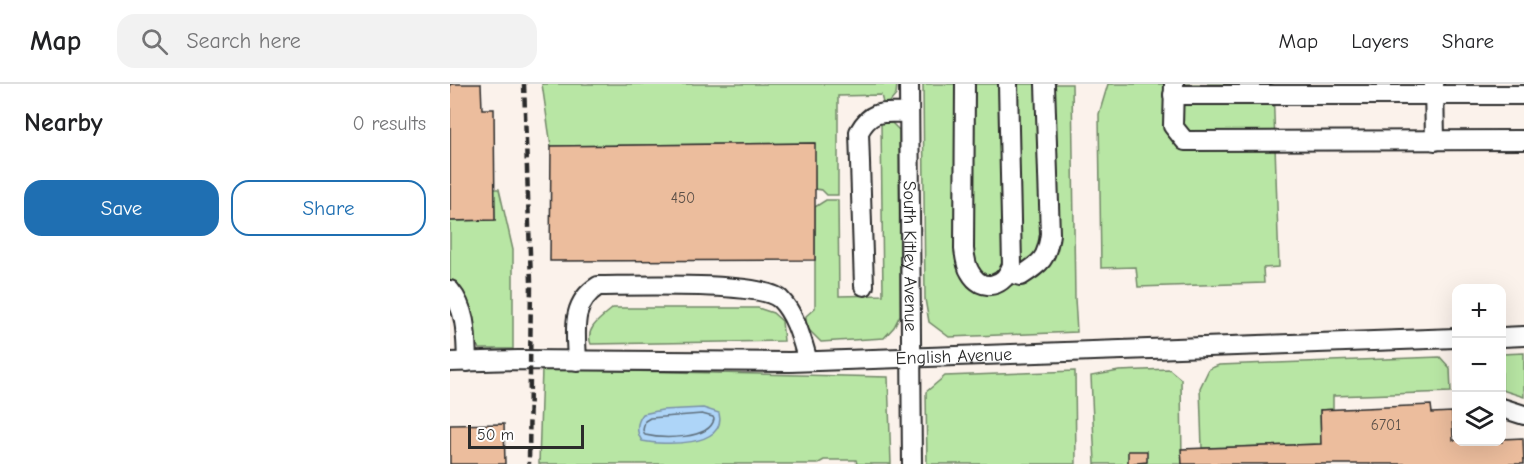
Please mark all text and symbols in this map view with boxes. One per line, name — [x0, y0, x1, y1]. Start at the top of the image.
search box — [117, 14, 537, 68]
text: Map — [30, 25, 81, 57]
icon: search — [138, 25, 171, 58]
text: Search here — [186, 28, 301, 54]
text: Map — [1279, 29, 1318, 53]
text: Layers — [1351, 29, 1409, 53]
text: Share — [1442, 29, 1494, 53]
text: Nearby — [24, 108, 103, 138]
text: 0 results — [353, 112, 426, 135]
button: Save — [24, 180, 219, 236]
button: Share — [231, 180, 426, 236]
street label: South Kitley Avenue — [899, 181, 921, 331]
house number: 450 — [671, 189, 695, 207]
map controls — [1452, 284, 1506, 446]
button: + — [1452, 284, 1506, 338]
button: − — [1452, 338, 1506, 392]
street label: English Avenue — [895, 344, 1012, 369]
button: layers — [1452, 392, 1506, 446]
house number: 6701 — [1371, 416, 1401, 434]
scale bar — [468, 422, 584, 450]
text: 50 m — [477, 426, 514, 444]

